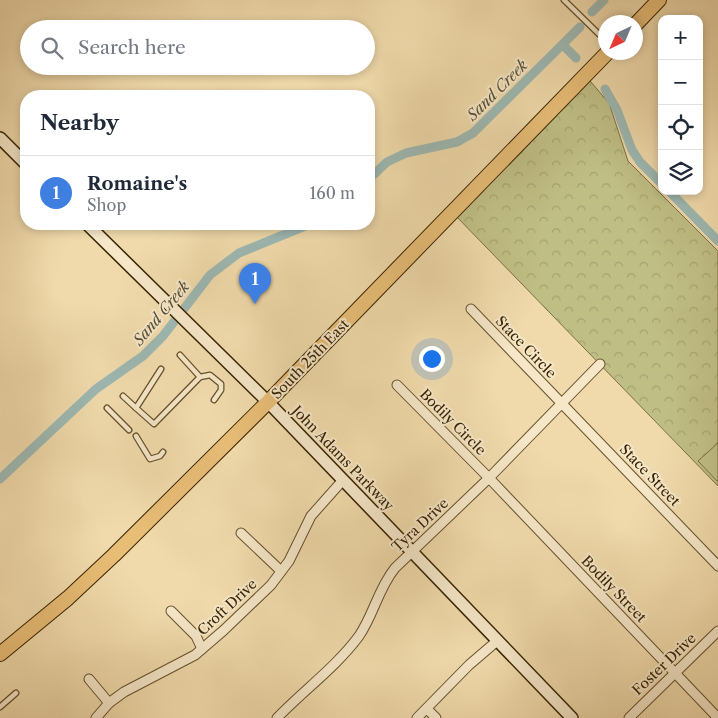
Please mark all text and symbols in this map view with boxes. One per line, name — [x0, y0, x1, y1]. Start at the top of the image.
north arrow — [598, 15, 643, 60]
map controls — [658, 15, 703, 195]
button: + — [658, 15, 703, 60]
search box — [20, 20, 375, 75]
icon: search — [38, 34, 66, 62]
text: Search here — [78, 36, 186, 59]
water label: Sand Creek — [462, 56, 531, 125]
button: − — [658, 60, 703, 105]
button: locate — [658, 105, 703, 150]
text: Nearby — [40, 110, 119, 135]
button: layers — [658, 150, 703, 195]
text: Romaine's — [87, 172, 187, 195]
text: 1 — [52, 183, 60, 203]
text: 160 m — [310, 183, 355, 203]
text: Shop — [87, 195, 126, 215]
pin: 1 — [239, 263, 271, 304]
water label: Sand Creek — [128, 277, 193, 350]
street label: Stace Circle — [492, 312, 560, 382]
street label: South 25th East — [267, 315, 353, 403]
your location — [419, 346, 445, 372]
street label: Bodily Circle — [416, 385, 490, 459]
street label: John Adams Parkway — [287, 400, 398, 514]
street label: Stace Street — [616, 440, 684, 510]
street label: Tyra Drive — [388, 494, 452, 556]
street label: Bodily Street — [578, 552, 650, 626]
street label: Croft Drive — [193, 575, 261, 639]
street label: Foster Drive — [628, 629, 700, 699]

